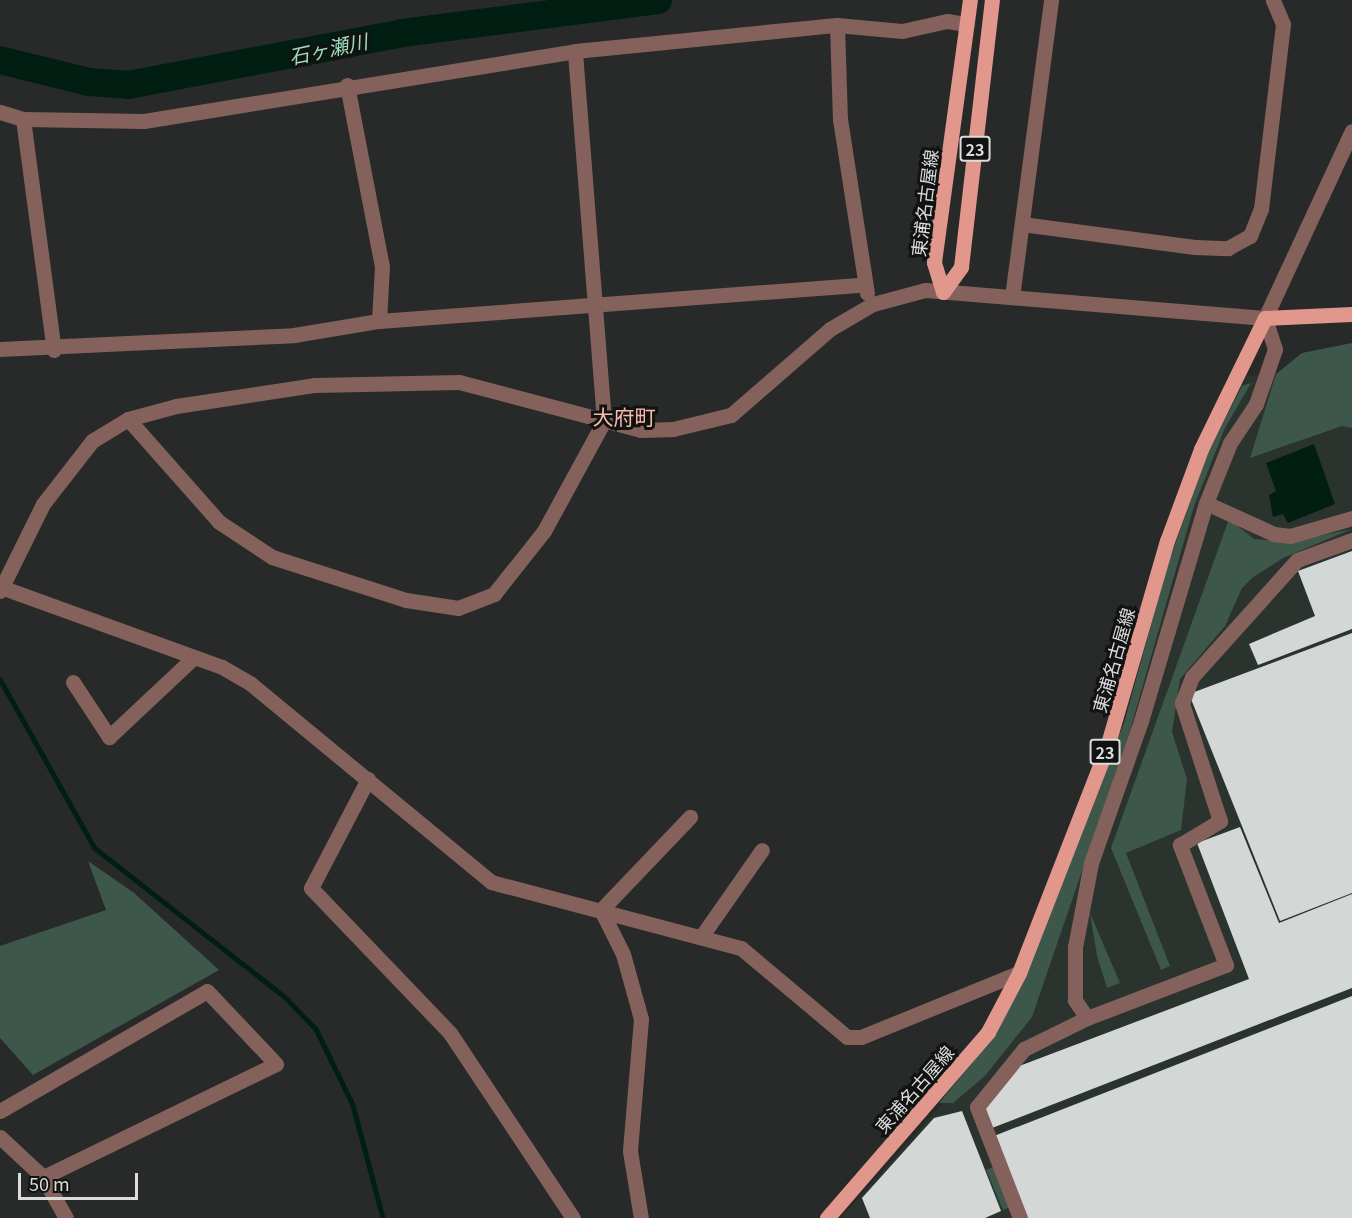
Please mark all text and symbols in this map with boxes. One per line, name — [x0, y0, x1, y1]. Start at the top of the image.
water label: 石ヶ瀬川 — [286, 28, 370, 68]
road number: 23 — [958, 136, 992, 162]
street label: 東浦名古屋線 — [907, 148, 941, 258]
district label: 大府町 — [593, 403, 655, 429]
street label: 東浦名古屋線 — [1088, 605, 1138, 715]
road number: 23 — [1088, 739, 1122, 765]
street label: 東浦名古屋線 — [870, 1041, 958, 1137]
scale bar — [21, 1161, 141, 1199]
text: 50 m — [29, 1170, 70, 1196]

